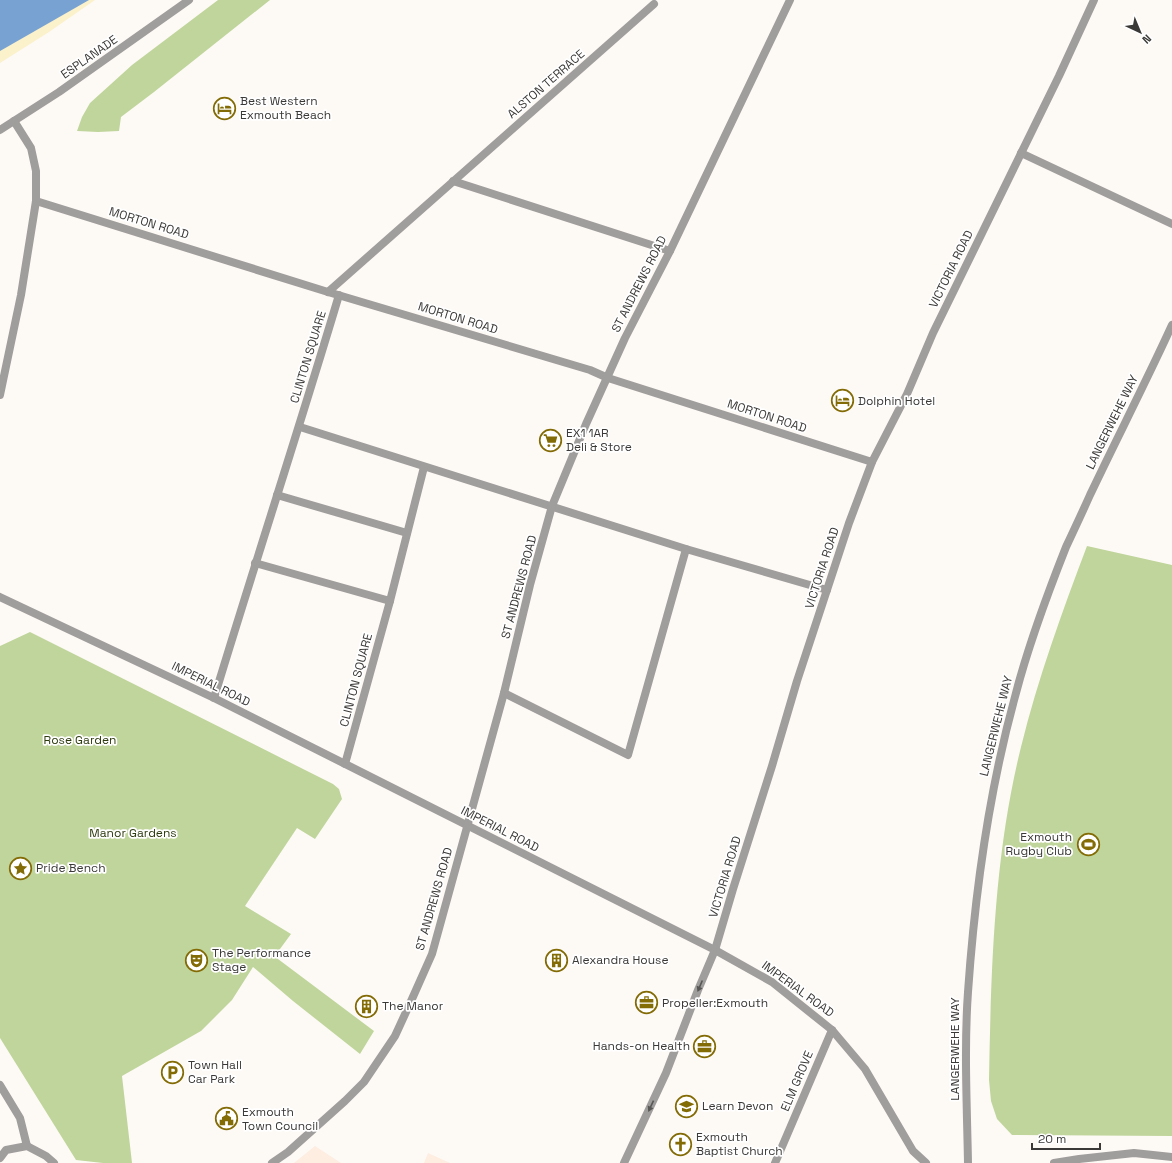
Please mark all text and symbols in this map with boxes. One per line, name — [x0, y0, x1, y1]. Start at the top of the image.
north arrow — [1120, 12, 1160, 52]
street label: ESPLANADE — [58, 31, 121, 82]
text: N — [1139, 32, 1154, 47]
street label: ALSTON TERRACE — [504, 46, 588, 122]
place label: Best Western Exmouth Beach — [240, 93, 331, 123]
hotel icon: Best Western Exmouth Beach — [211, 95, 237, 121]
street label: MORTON ROAD — [107, 203, 191, 243]
street label: VICTORIA ROAD — [925, 227, 977, 311]
street label: ST ANDREWS ROAD — [608, 233, 670, 335]
street label: MORTON ROAD — [416, 298, 500, 338]
street label: CLINTON SQUARE — [286, 309, 330, 405]
street label: LANGERWEHE WAY — [1082, 371, 1142, 472]
hotel icon: Dolphin Hotel — [830, 388, 856, 414]
place label: Dolphin Hotel — [858, 393, 935, 409]
street label: MORTON ROAD — [725, 396, 809, 436]
place label: EX1 1AR Deli & Store — [566, 425, 632, 455]
supermarket icon: EX1 1AR Deli & Store — [538, 427, 564, 453]
street label: VICTORIA ROAD — [801, 525, 843, 611]
street label: ST ANDREWS ROAD — [497, 533, 541, 640]
street label: CLINTON SQUARE — [336, 631, 376, 728]
street label: IMPERIAL ROAD — [169, 658, 253, 710]
street label: LANGERWEHE WAY — [976, 673, 1016, 778]
park label: Rose Garden — [44, 732, 116, 748]
street label: IMPERIAL ROAD — [458, 802, 542, 856]
park label: Manor Gardens — [89, 825, 177, 841]
place label: Exmouth Rugby Club — [1006, 829, 1072, 859]
sports icon: Exmouth Rugby Club — [1075, 831, 1101, 857]
street label: VICTORIA ROAD — [705, 834, 745, 920]
street label: ST ANDREWS ROAD — [412, 846, 456, 952]
place icon: Pride Bench — [8, 855, 34, 881]
place label: Pride Bench — [36, 860, 106, 876]
place label: The Performance Stage — [212, 945, 311, 975]
theatre icon: The Performance Stage — [183, 947, 209, 973]
building icon: Alexandra House — [544, 947, 570, 973]
place label: Alexandra House — [572, 952, 669, 968]
street label: IMPERIAL ROAD — [759, 957, 837, 1021]
one-way arrow — [696, 980, 702, 992]
office icon: Propeller:Exmouth — [633, 990, 659, 1016]
building icon: The Manor — [353, 993, 379, 1019]
place label: Propeller:Exmouth — [662, 995, 768, 1011]
street label: LANGERWEHE WAY — [947, 997, 963, 1101]
place label: The Manor — [382, 998, 444, 1014]
office icon: Hands-on Health — [692, 1033, 718, 1059]
place label: Hands-on Health — [593, 1038, 690, 1054]
street label: ELM GROVE — [777, 1048, 817, 1114]
place label: Town Hall Car Park — [188, 1057, 242, 1087]
parking icon: Town Hall Car Park — [160, 1059, 186, 1085]
school or university icon: Learn Devon — [673, 1093, 699, 1119]
place label: Learn Devon — [702, 1098, 773, 1114]
one-way arrow — [648, 1101, 654, 1112]
place label: Exmouth Town Council — [242, 1104, 318, 1134]
public building icon: Exmouth Town Council — [213, 1106, 239, 1132]
scale bar — [1032, 1125, 1100, 1151]
place label: Exmouth Baptist Church — [696, 1129, 783, 1159]
church icon: Exmouth Baptist Church — [667, 1131, 693, 1157]
text: 20 m — [1038, 1131, 1066, 1147]

